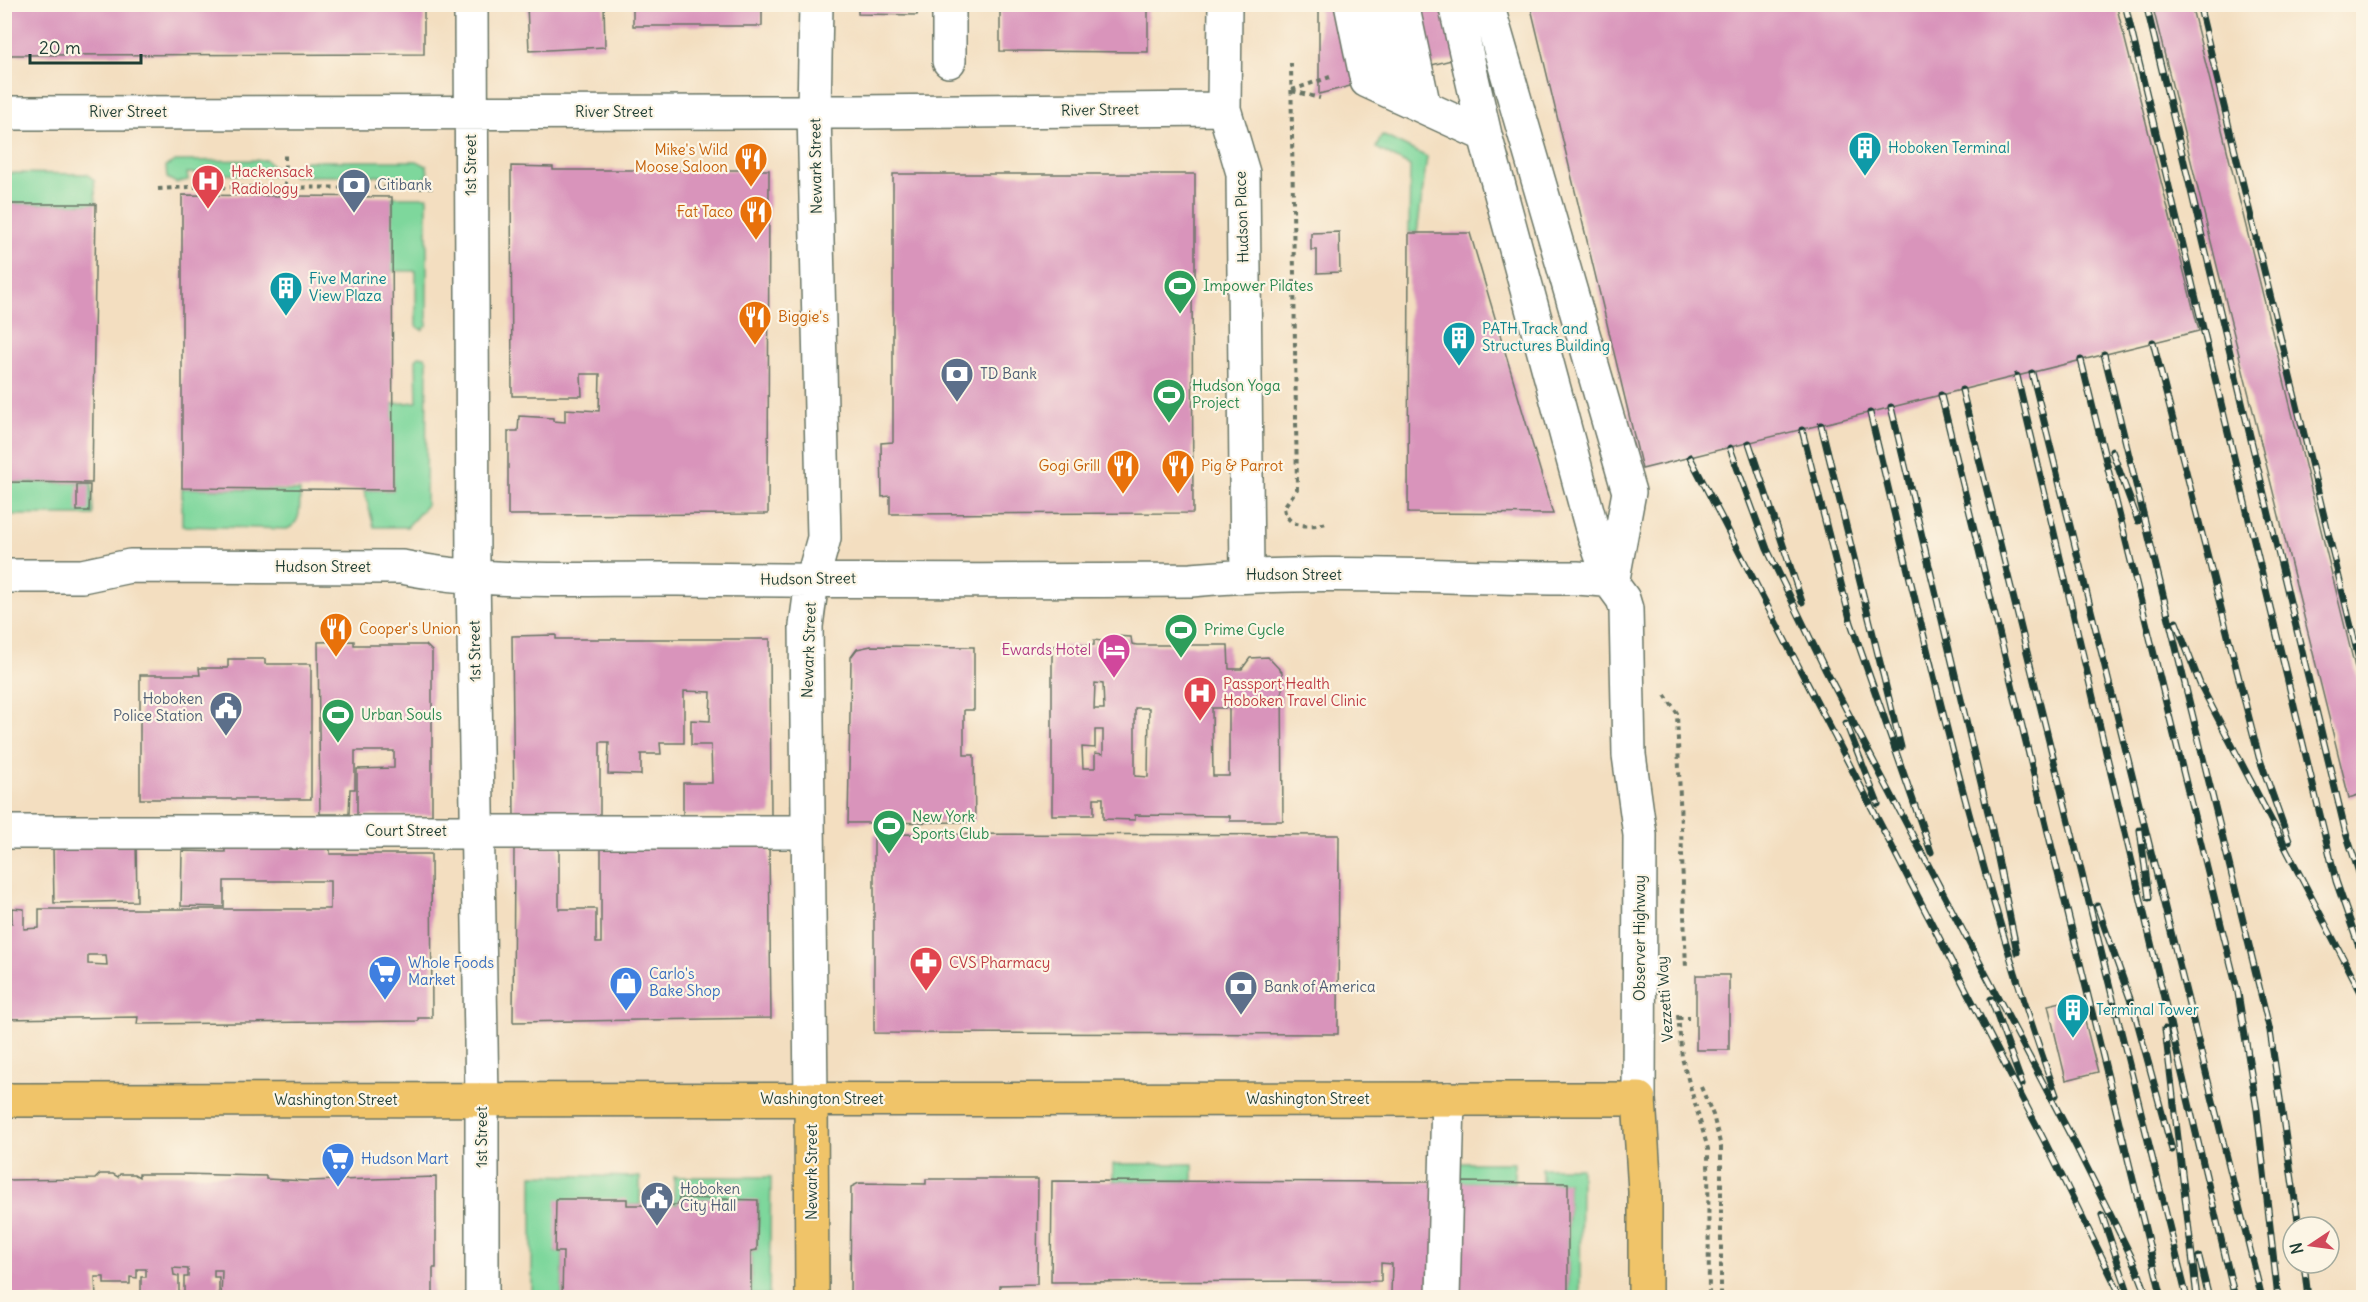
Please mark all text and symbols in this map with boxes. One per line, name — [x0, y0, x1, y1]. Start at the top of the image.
scale bar — [30, 27, 141, 65]
text: 20 m — [39, 36, 81, 59]
street label: River Street — [1061, 99, 1139, 120]
street label: River Street — [89, 102, 167, 121]
street label: River Street — [575, 102, 653, 121]
street label: Newark Street — [805, 118, 826, 214]
building icon: Hoboken Terminal — [1847, 130, 1883, 177]
street label: 1st Street — [461, 134, 480, 196]
place label: Hoboken Terminal — [1888, 138, 2010, 157]
place label: Mike's Wild Moose Saloon — [635, 140, 728, 176]
restaurant icon: Mike's Wild Moose Saloon — [733, 141, 769, 188]
place label: Hackensack Radiology — [231, 162, 313, 198]
hospital icon: Hackensack Radiology — [190, 163, 226, 210]
bank icon: Citibank — [336, 167, 372, 214]
street label: Hudson Place — [1230, 171, 1253, 263]
place label: Citibank — [377, 175, 432, 194]
restaurant icon: Fat Taco — [738, 194, 774, 241]
place label: Fat Taco — [677, 202, 733, 221]
sports icon: Impower Pilates — [1162, 268, 1198, 315]
place label: Five Marine View Plaza — [309, 269, 387, 305]
building icon: Five Marine View Plaza — [268, 270, 304, 317]
place label: Impower Pilates — [1203, 276, 1313, 295]
restaurant icon: Biggie's — [737, 299, 773, 346]
place label: Biggie's — [778, 307, 829, 326]
place label: PATH Track and Structures Building — [1482, 319, 1610, 355]
building icon: PATH Track and Structures Building — [1441, 320, 1477, 367]
bank icon: TD Bank — [939, 356, 975, 403]
place label: TD Bank — [980, 364, 1037, 383]
place label: Hudson Yoga Project — [1192, 376, 1281, 412]
sports icon: Hudson Yoga Project — [1151, 377, 1187, 424]
restaurant icon: Gogi Grill — [1105, 448, 1141, 495]
restaurant icon: Pig & Parrot — [1160, 448, 1196, 495]
place label: Gogi Grill — [1038, 456, 1100, 475]
place label: Pig & Parrot — [1201, 456, 1283, 475]
street label: Hudson Street — [275, 557, 371, 576]
street label: Hudson Street — [1246, 565, 1342, 584]
street label: Hudson Street — [760, 568, 856, 589]
street label: Newark Street — [797, 602, 820, 698]
restaurant icon: Cooper's Union — [318, 611, 354, 658]
sports icon: Prime Cycle — [1163, 612, 1199, 659]
place label: Cooper's Union — [359, 619, 461, 638]
street label: 1st Street — [464, 620, 485, 682]
place label: Prime Cycle — [1204, 620, 1285, 639]
hotel icon: Ewards Hotel — [1096, 632, 1132, 679]
place label: Ewards Hotel — [1001, 640, 1091, 659]
place label: Passport Health Hoboken Travel Clinic — [1223, 674, 1367, 710]
hospital icon: Passport Health Hoboken Travel Clinic — [1182, 675, 1218, 722]
place label: Hoboken Police Station — [113, 689, 203, 725]
public building icon: Hoboken Police Station — [208, 690, 244, 737]
sports icon: Urban Souls — [320, 697, 356, 744]
place label: Urban Souls — [361, 705, 442, 724]
place label: New York Sports Club — [912, 807, 989, 843]
sports icon: New York Sports Club — [871, 808, 907, 855]
street label: Court Street — [365, 821, 447, 840]
street label: Observer Highway — [1630, 875, 1649, 1001]
pharmacy icon: CVS Pharmacy — [908, 945, 944, 992]
place label: Whole Foods Market — [408, 953, 494, 989]
place label: CVS Pharmacy — [949, 953, 1050, 972]
supermarket icon: Whole Foods Market — [367, 954, 403, 1001]
street label: Vezzetti Way — [1652, 955, 1677, 1043]
place label: Carlo's Bake Shop — [649, 964, 721, 1000]
shop icon: Carlo's Bake Shop — [608, 965, 644, 1012]
bank icon: Bank of America — [1223, 969, 1259, 1016]
place label: Bank of America — [1264, 977, 1376, 996]
building icon: Terminal Tower — [2055, 992, 2091, 1039]
place label: Terminal Tower — [2096, 1000, 2199, 1019]
street label: Washington Street — [760, 1089, 884, 1108]
street label: Washington Street — [1246, 1089, 1370, 1108]
street label: Washington Street — [274, 1090, 398, 1109]
street label: 1st Street — [472, 1106, 491, 1168]
street label: Newark Street — [802, 1124, 821, 1220]
supermarket icon: Hudson Mart — [320, 1141, 356, 1188]
place label: Hudson Mart — [361, 1149, 449, 1168]
place label: Hoboken City Hall — [680, 1179, 741, 1215]
public building icon: Hoboken City Hall — [639, 1180, 675, 1227]
north arrow — [2281, 1215, 2341, 1275]
text: N — [2285, 1241, 2307, 1256]

